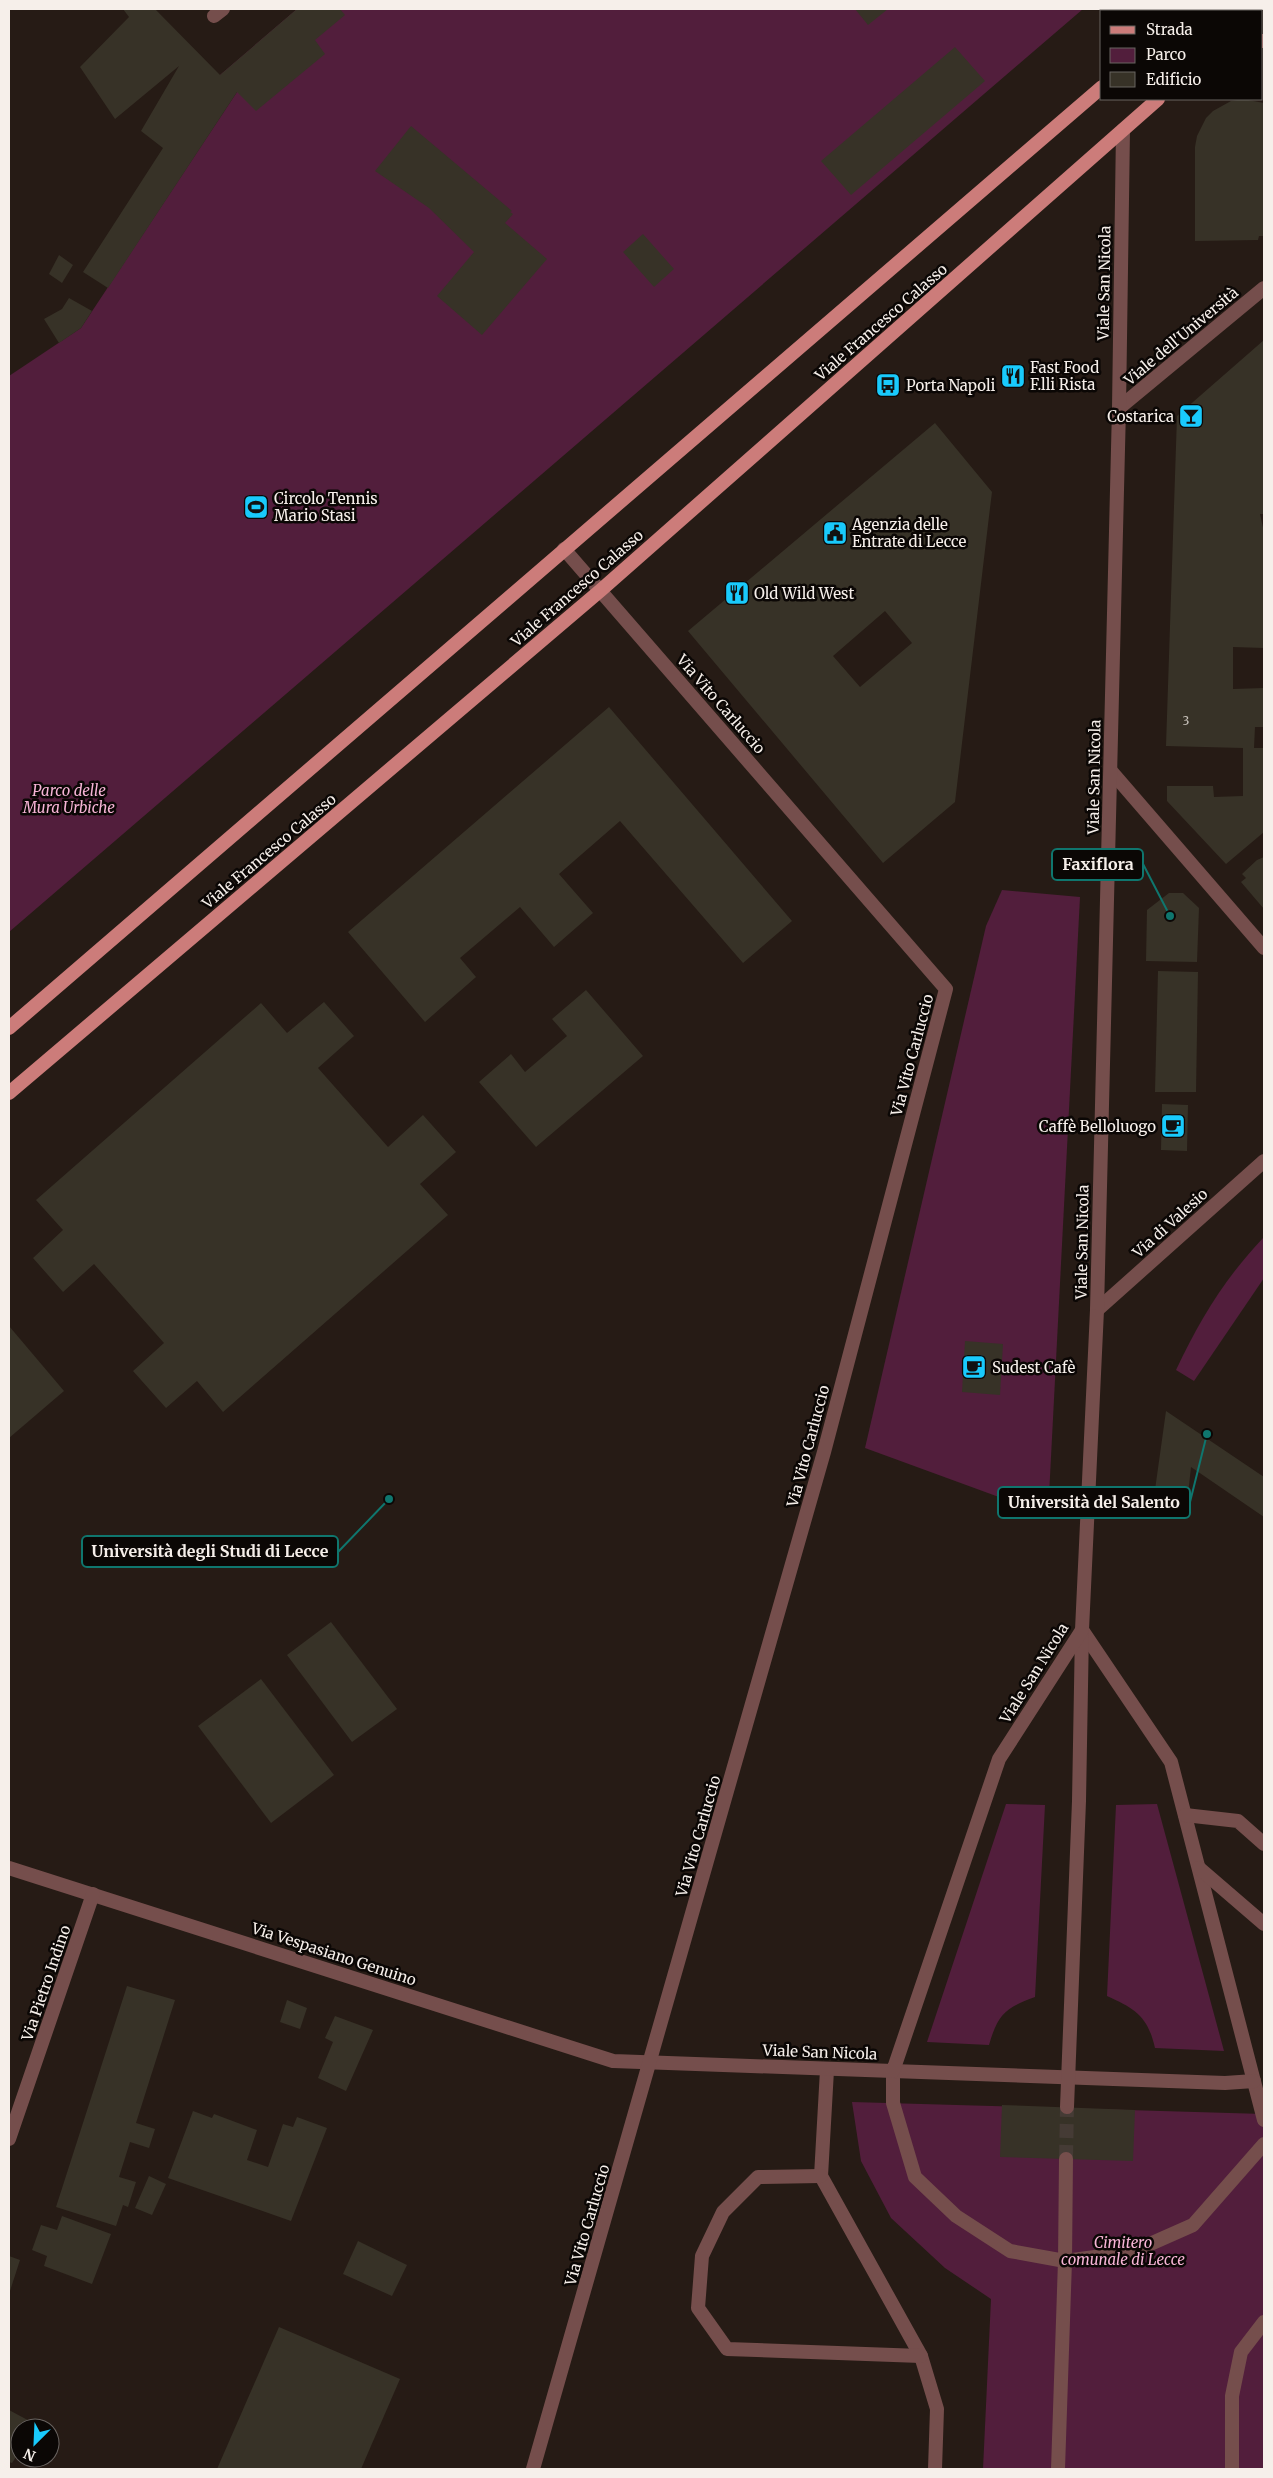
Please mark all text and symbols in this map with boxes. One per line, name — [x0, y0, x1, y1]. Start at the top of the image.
legend — [1100, 10, 1263, 100]
text: Strada — [1146, 20, 1193, 39]
text: Parco — [1146, 45, 1186, 64]
text: Edificio — [1146, 70, 1202, 89]
street label: Viale San Nicola — [1093, 226, 1114, 341]
street label: Viale Francesco Calasso — [810, 259, 951, 385]
street label: Viale dell'Università — [1119, 283, 1242, 390]
place label: Fast Food F.lli Rista — [1030, 358, 1099, 394]
restaurant icon: Fast Food F.lli Rista — [1000, 363, 1026, 389]
bus stop icon: Porta Napoli — [875, 372, 901, 398]
place label: Porta Napoli — [906, 376, 996, 395]
bar icon: Costarica — [1178, 403, 1204, 429]
place label: Costarica — [1107, 407, 1174, 426]
place label: Circolo Tennis Mario Stasi — [274, 489, 378, 525]
sports icon: Circolo Tennis Mario Stasi — [243, 494, 269, 520]
place label: Agenzia delle Entrate di Lecce — [851, 515, 967, 551]
public building icon: Agenzia delle Entrate di Lecce — [822, 520, 848, 546]
street label: Viale Francesco Calasso — [506, 525, 647, 651]
restaurant icon: Old Wild West — [724, 580, 750, 606]
place label: Old Wild West — [754, 584, 854, 603]
street label: Via Vito Carluccio — [672, 650, 769, 758]
house number: 3 — [1183, 713, 1190, 728]
street label: Viale San Nicola — [1083, 720, 1104, 835]
park label: Parco delle Mura Urbiche — [22, 781, 115, 817]
street label: Viale Francesco Calasso — [197, 789, 340, 913]
callout: Faxiflora — [1052, 849, 1143, 880]
text: Faxiflora — [1062, 854, 1134, 874]
street label: Via Vito Carluccio — [886, 992, 937, 1119]
cafe icon: Caffè Belloluogo — [1160, 1113, 1186, 1139]
place label: Caffè Belloluogo — [1039, 1117, 1156, 1136]
street label: Via di Valesio — [1128, 1184, 1212, 1262]
street label: Viale San Nicola — [1071, 1185, 1092, 1300]
cafe icon: Sudest Cafè — [961, 1354, 987, 1380]
place label: Sudest Cafè — [992, 1358, 1075, 1377]
street label: Via Vito Carluccio — [782, 1383, 833, 1510]
callout: Università del Salento — [998, 1487, 1190, 1518]
text: Università del Salento — [1008, 1492, 1180, 1512]
callout: Università degli Studi di Lecce — [82, 1536, 338, 1567]
text: Università degli Studi di Lecce — [92, 1541, 329, 1561]
street label: Viale San Nicola — [995, 1619, 1072, 1727]
street label: Via Vito Carluccio — [671, 1773, 724, 1900]
street label: Via Vespasiano Genuino — [248, 1918, 419, 1990]
street label: Via Pietro Indino — [17, 1922, 75, 2044]
street label: Viale San Nicola — [761, 2040, 878, 2063]
street label: Via Vito Carluccio — [560, 2162, 613, 2289]
park label: Cimitero comunale di Lecce — [1061, 2233, 1185, 2269]
north arrow — [10, 2418, 60, 2468]
text: N — [21, 2444, 38, 2465]

